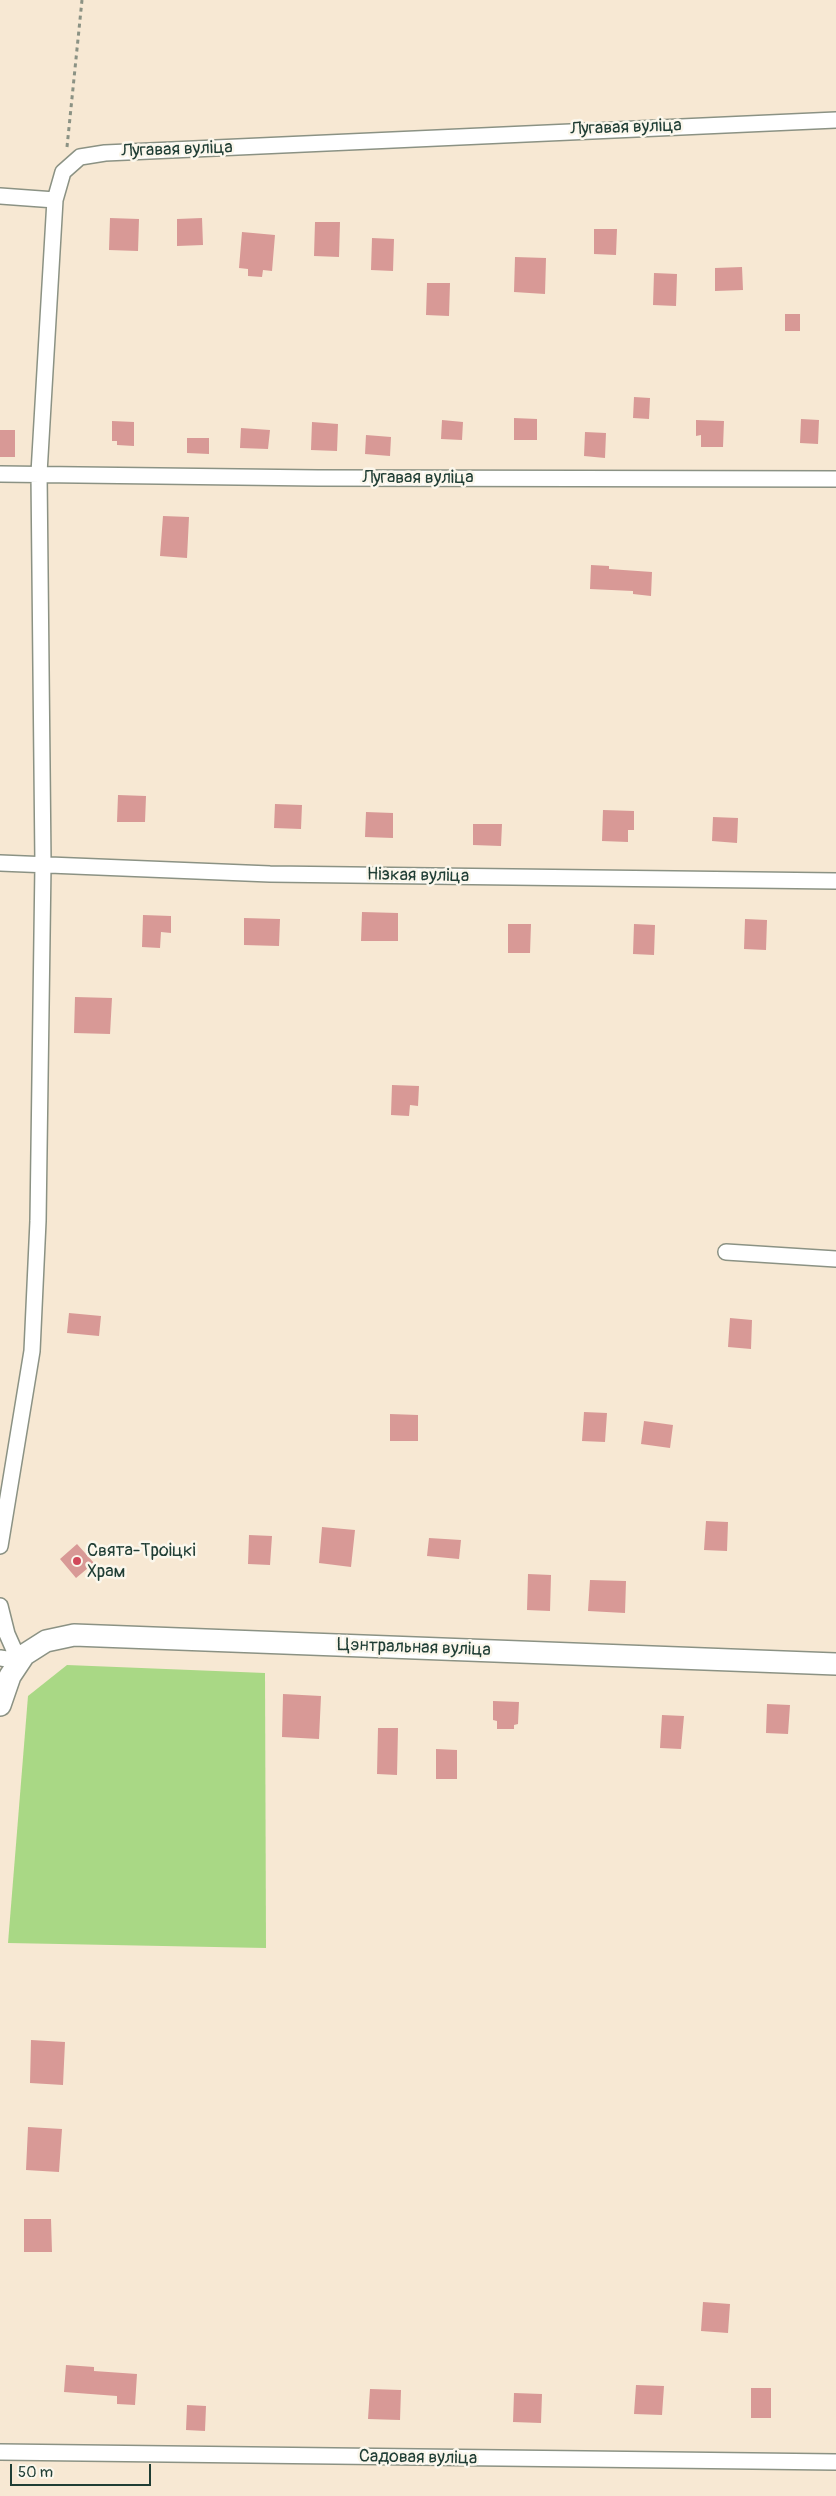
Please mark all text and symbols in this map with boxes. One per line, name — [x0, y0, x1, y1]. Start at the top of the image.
street label: Лугавая вуліца — [570, 115, 682, 141]
street label: Лугавая вуліца — [121, 137, 233, 163]
street label: Лугавая вуліца — [362, 467, 474, 489]
street label: Нізкая вуліца — [367, 864, 469, 888]
place label: Свята-Троіцкі Храм — [87, 1540, 196, 1582]
marker: Свята-Троіцкі Храм — [71, 1555, 83, 1567]
street label: Цэнтральная вуліца — [337, 1635, 491, 1661]
street label: Садовая вуліца — [359, 2446, 477, 2470]
scale bar — [12, 2454, 154, 2486]
text: 50 m — [18, 2463, 53, 2482]

